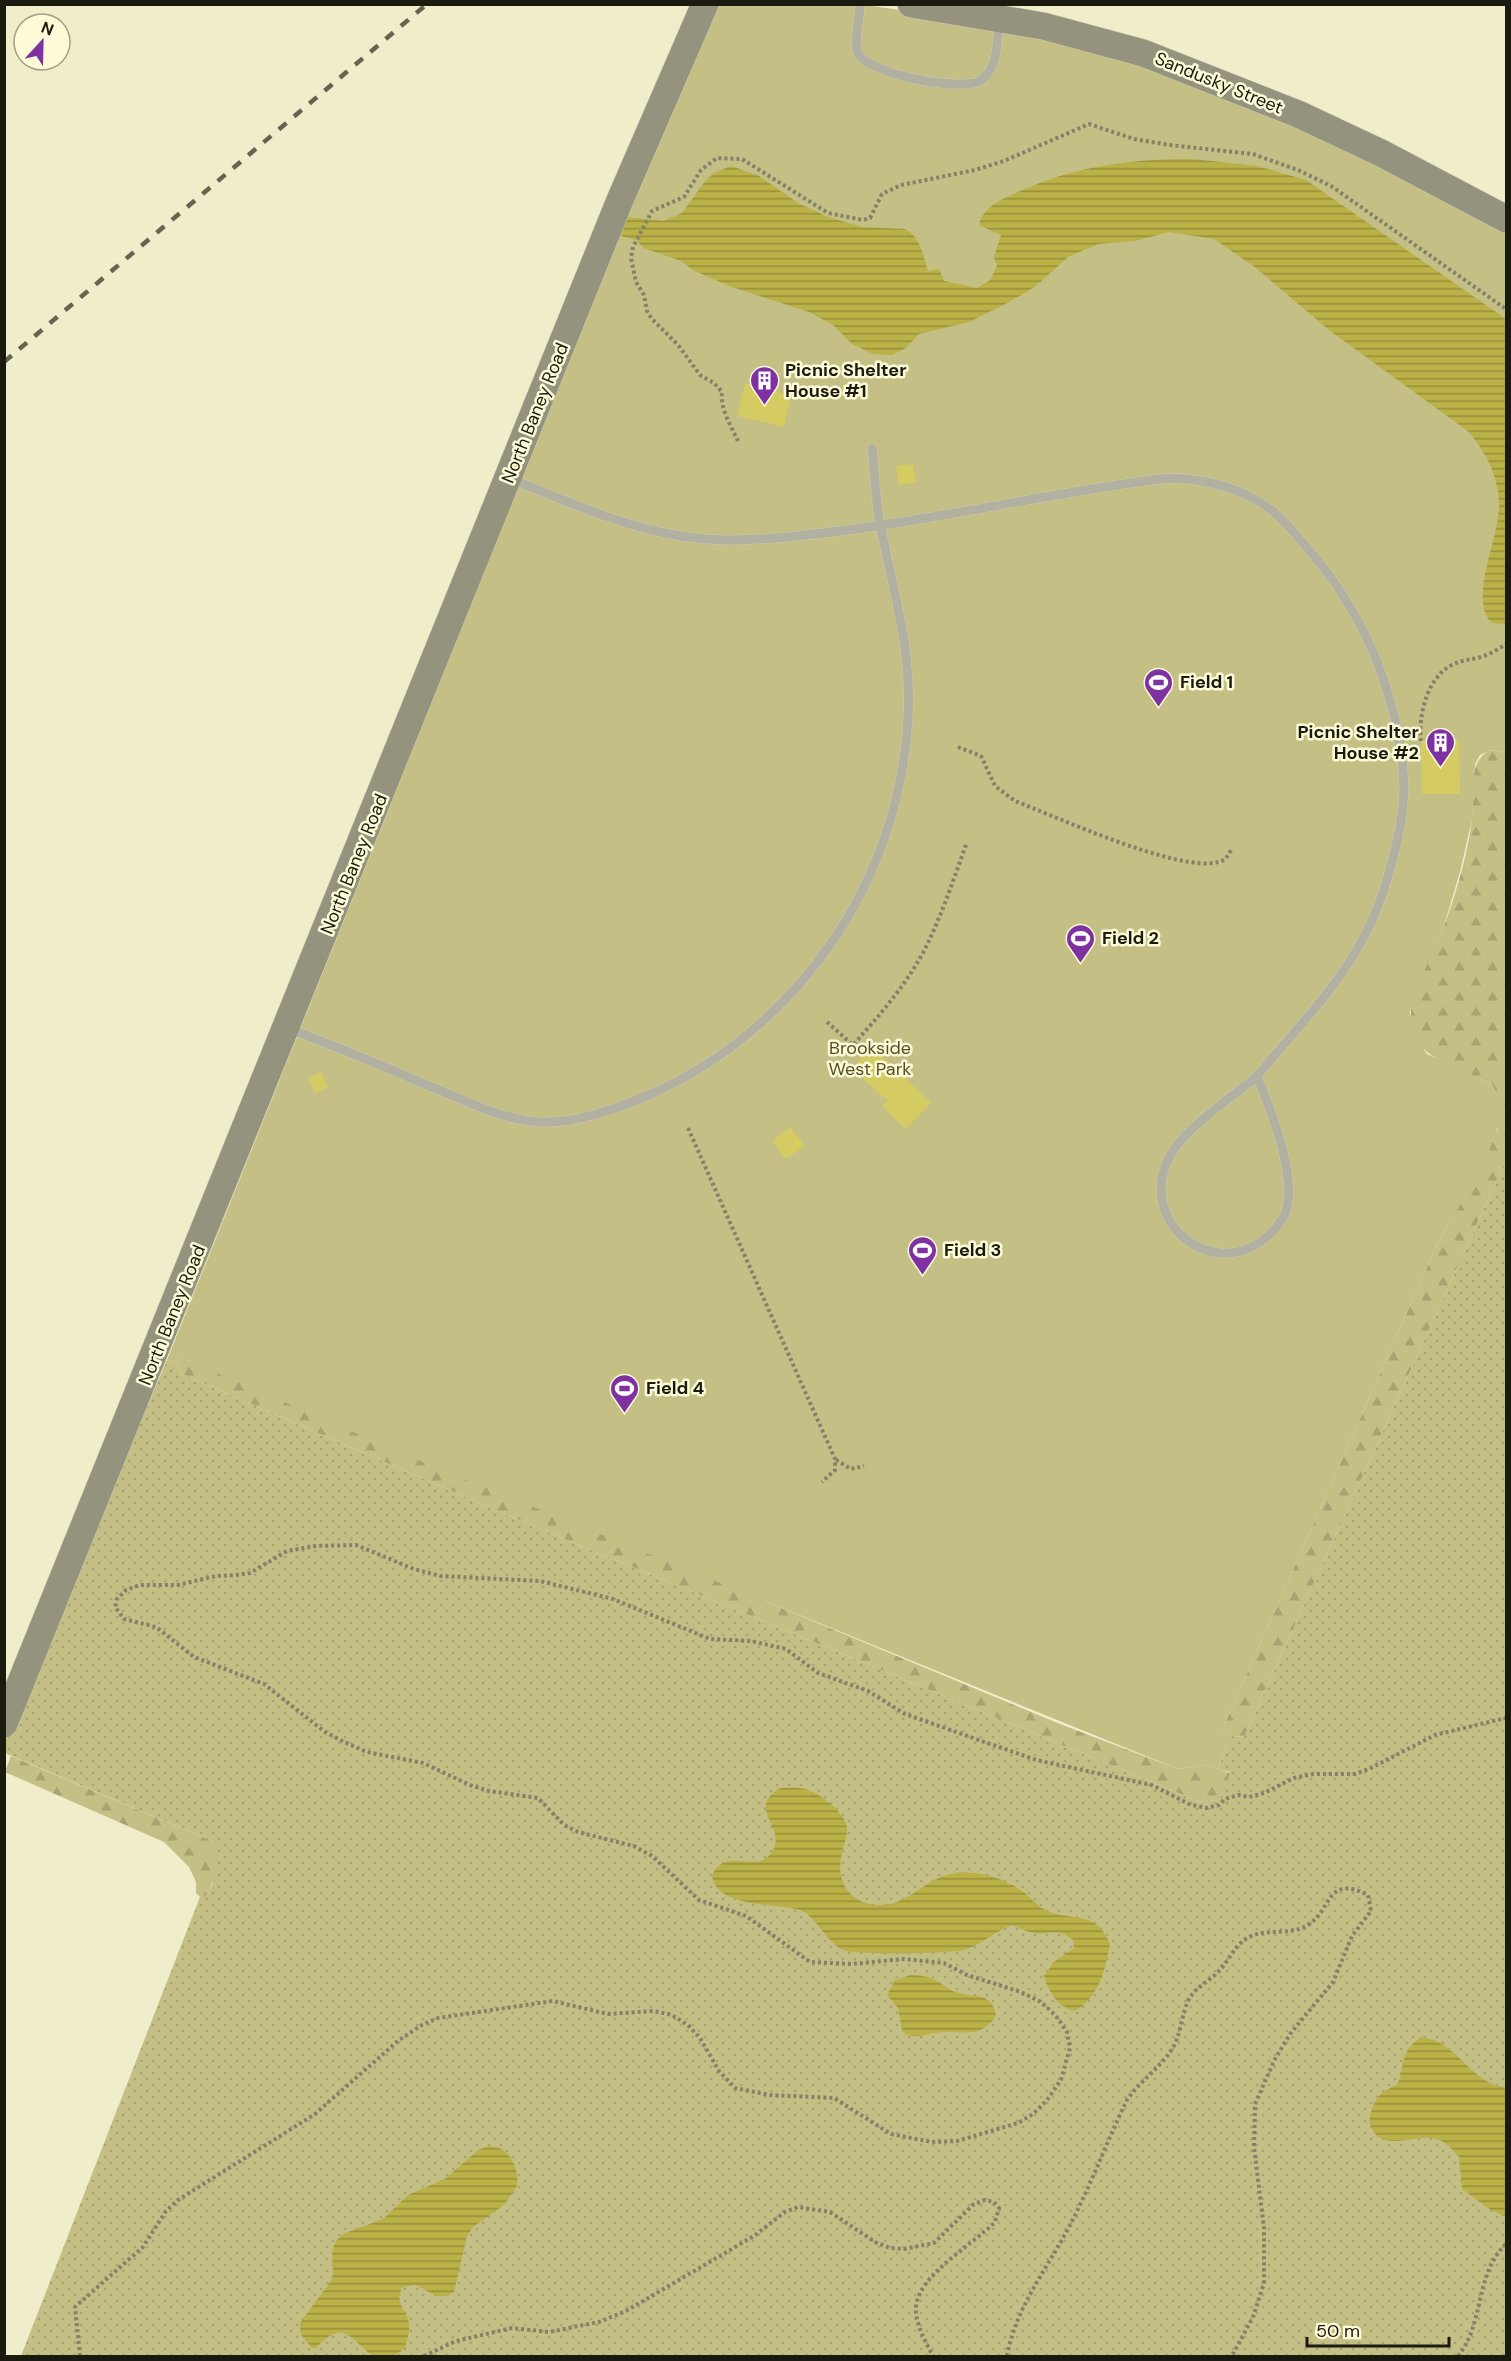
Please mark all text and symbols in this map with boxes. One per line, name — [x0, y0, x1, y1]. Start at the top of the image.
north arrow — [12, 12, 72, 72]
text: N — [38, 17, 57, 40]
street label: Sandusky Street — [1151, 46, 1287, 120]
street label: North Baney Road — [496, 339, 574, 487]
place label: Picnic Shelter House #1 — [785, 358, 907, 403]
building icon: Picnic Shelter House #1 — [748, 364, 780, 406]
sports icon: Field 1 — [1143, 666, 1175, 708]
place label: Field 1 — [1180, 670, 1233, 694]
place label: Picnic Shelter House #2 — [1297, 720, 1419, 765]
building icon: Picnic Shelter House #2 — [1424, 726, 1456, 768]
street label: North Baney Road — [315, 790, 393, 938]
sports icon: Field 2 — [1065, 922, 1097, 964]
place label: Field 2 — [1102, 926, 1159, 950]
park label: Brookside West Park — [829, 1036, 911, 1081]
sports icon: Field 3 — [907, 1234, 939, 1276]
place label: Field 3 — [944, 1238, 1001, 1262]
street label: North Baney Road — [133, 1241, 211, 1389]
sports icon: Field 4 — [609, 1372, 641, 1414]
place label: Field 4 — [646, 1376, 705, 1400]
scale bar — [1307, 2310, 1450, 2348]
text: 50 m — [1316, 2319, 1360, 2343]

